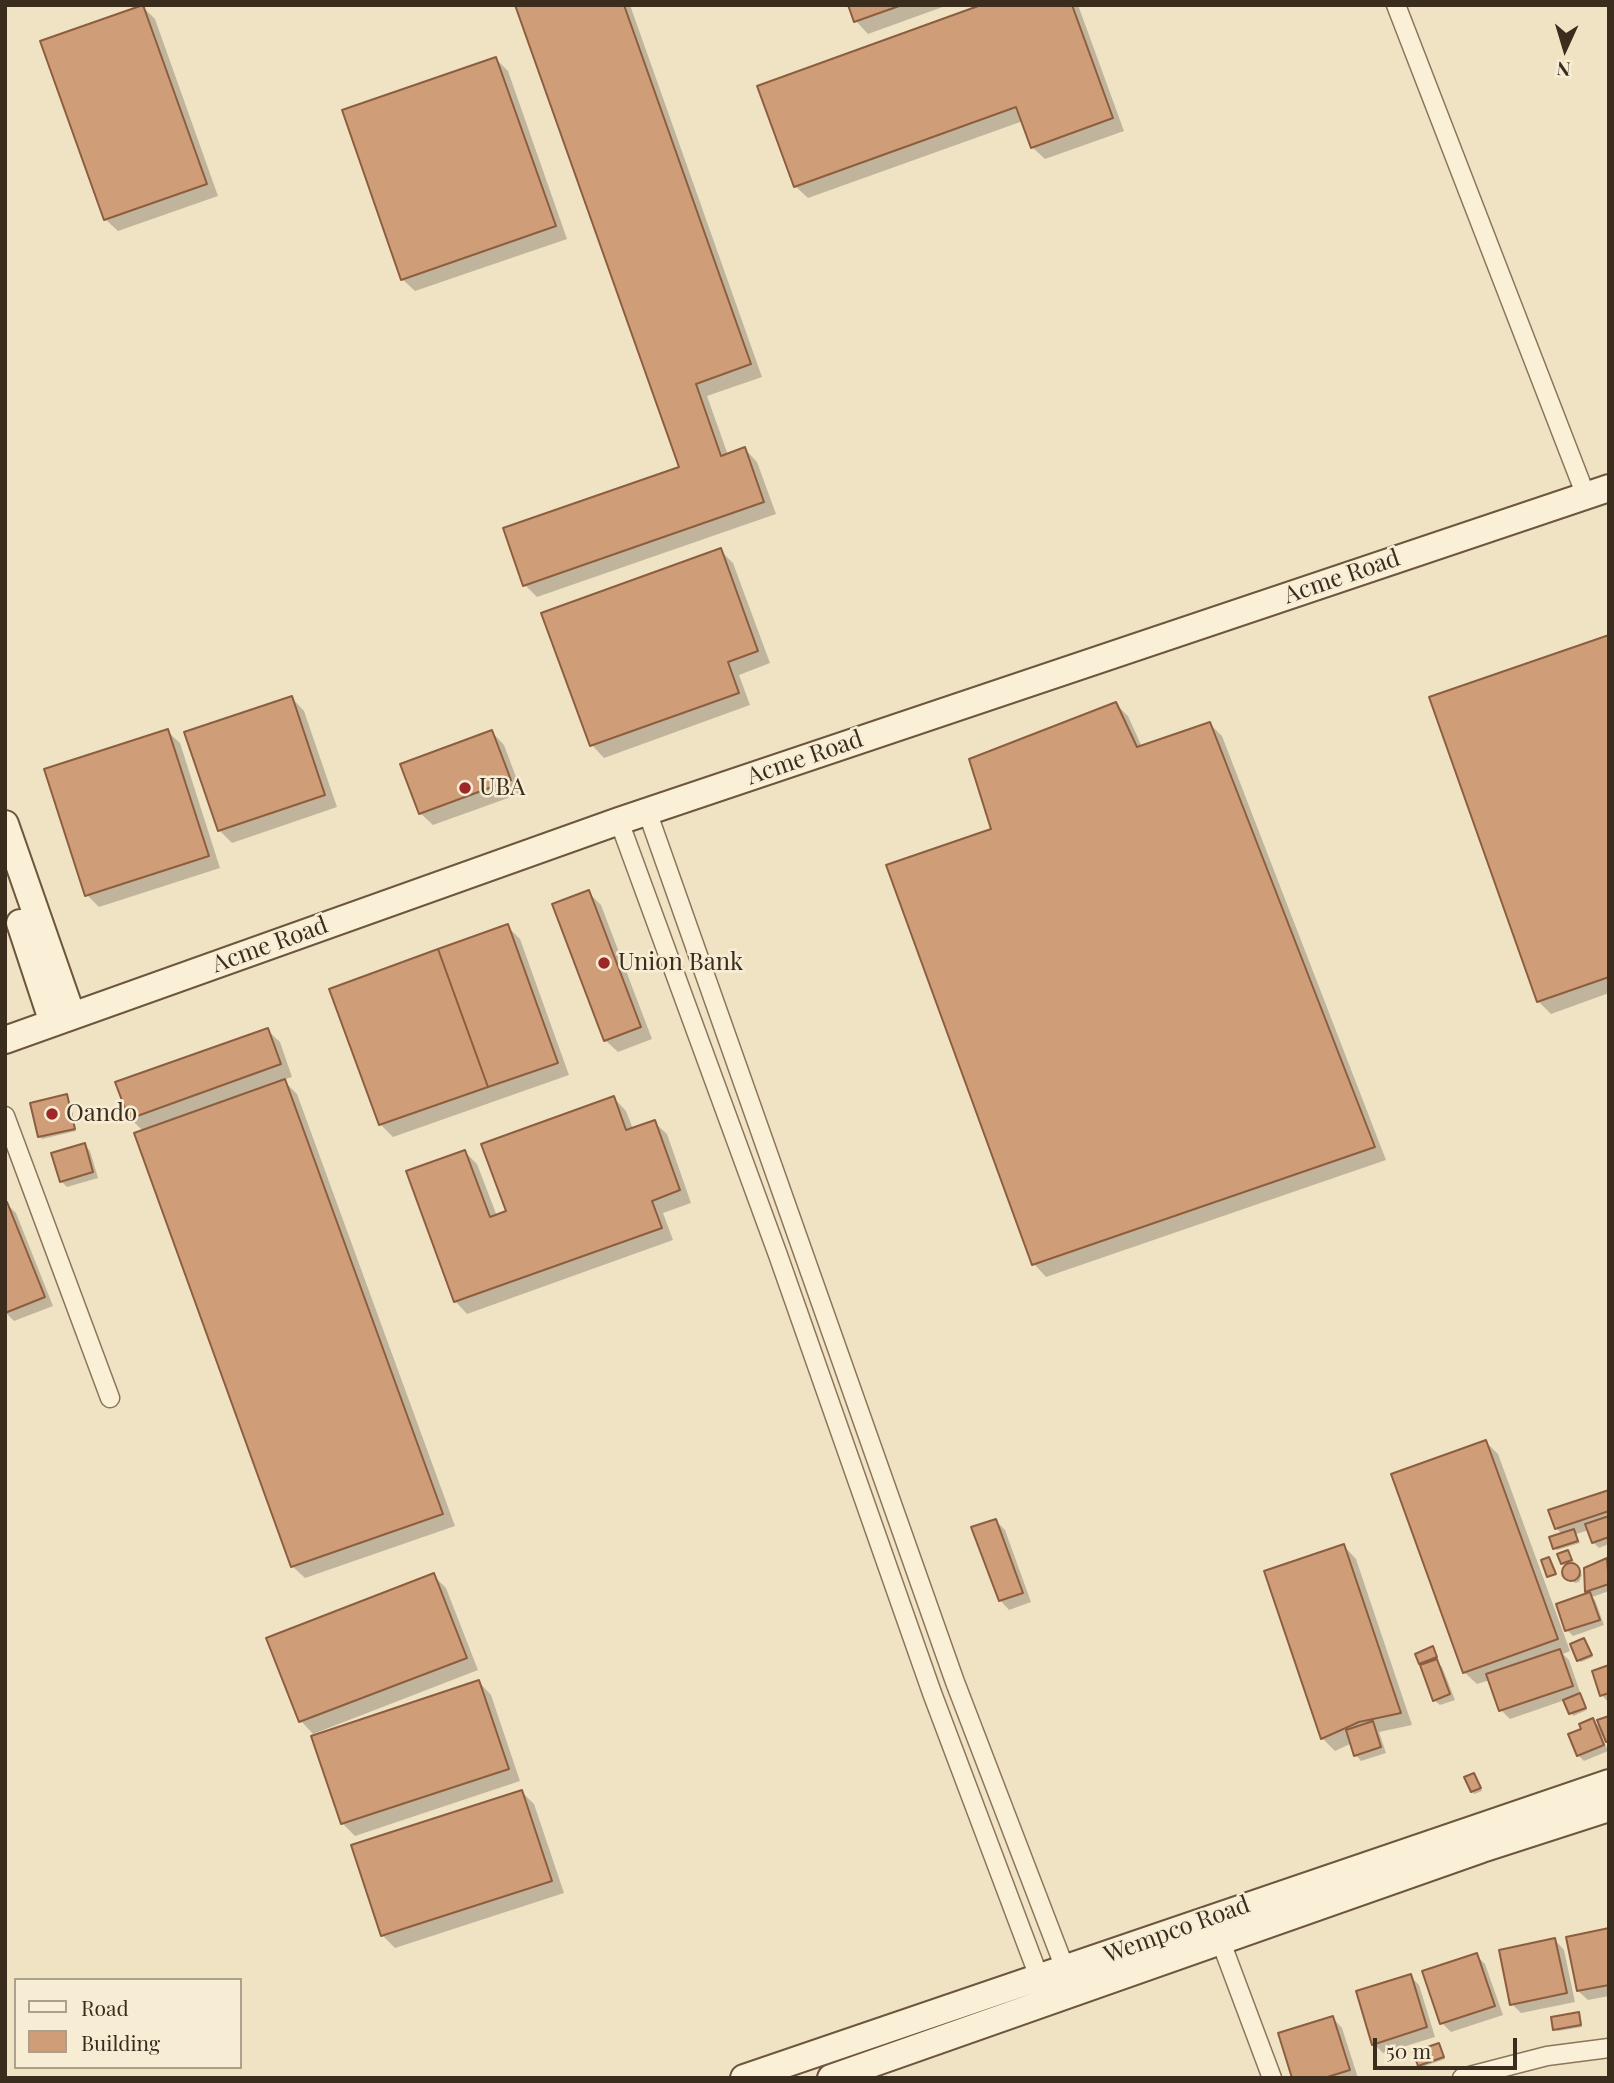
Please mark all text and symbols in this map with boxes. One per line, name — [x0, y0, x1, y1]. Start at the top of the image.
north arrow — [1530, 14, 1600, 84]
text: N — [1556, 57, 1571, 83]
street label: Acme Road — [1280, 544, 1404, 610]
street label: Acme Road — [743, 725, 867, 791]
place label: UBA — [479, 774, 525, 802]
marker: UBA — [457, 780, 473, 796]
street label: Acme Road — [208, 911, 332, 979]
place label: Union Bank — [618, 949, 743, 977]
marker: Union Bank — [596, 955, 612, 971]
place label: Oando — [66, 1100, 137, 1128]
marker: Oando — [44, 1106, 60, 1122]
street label: Wempco Road — [1100, 1890, 1254, 1970]
legend — [14, 1978, 242, 2069]
text: Road — [81, 1993, 129, 2021]
scale bar — [1376, 2024, 1520, 2068]
text: Building — [81, 2028, 160, 2056]
text: 50 m — [1386, 2036, 1431, 2064]

